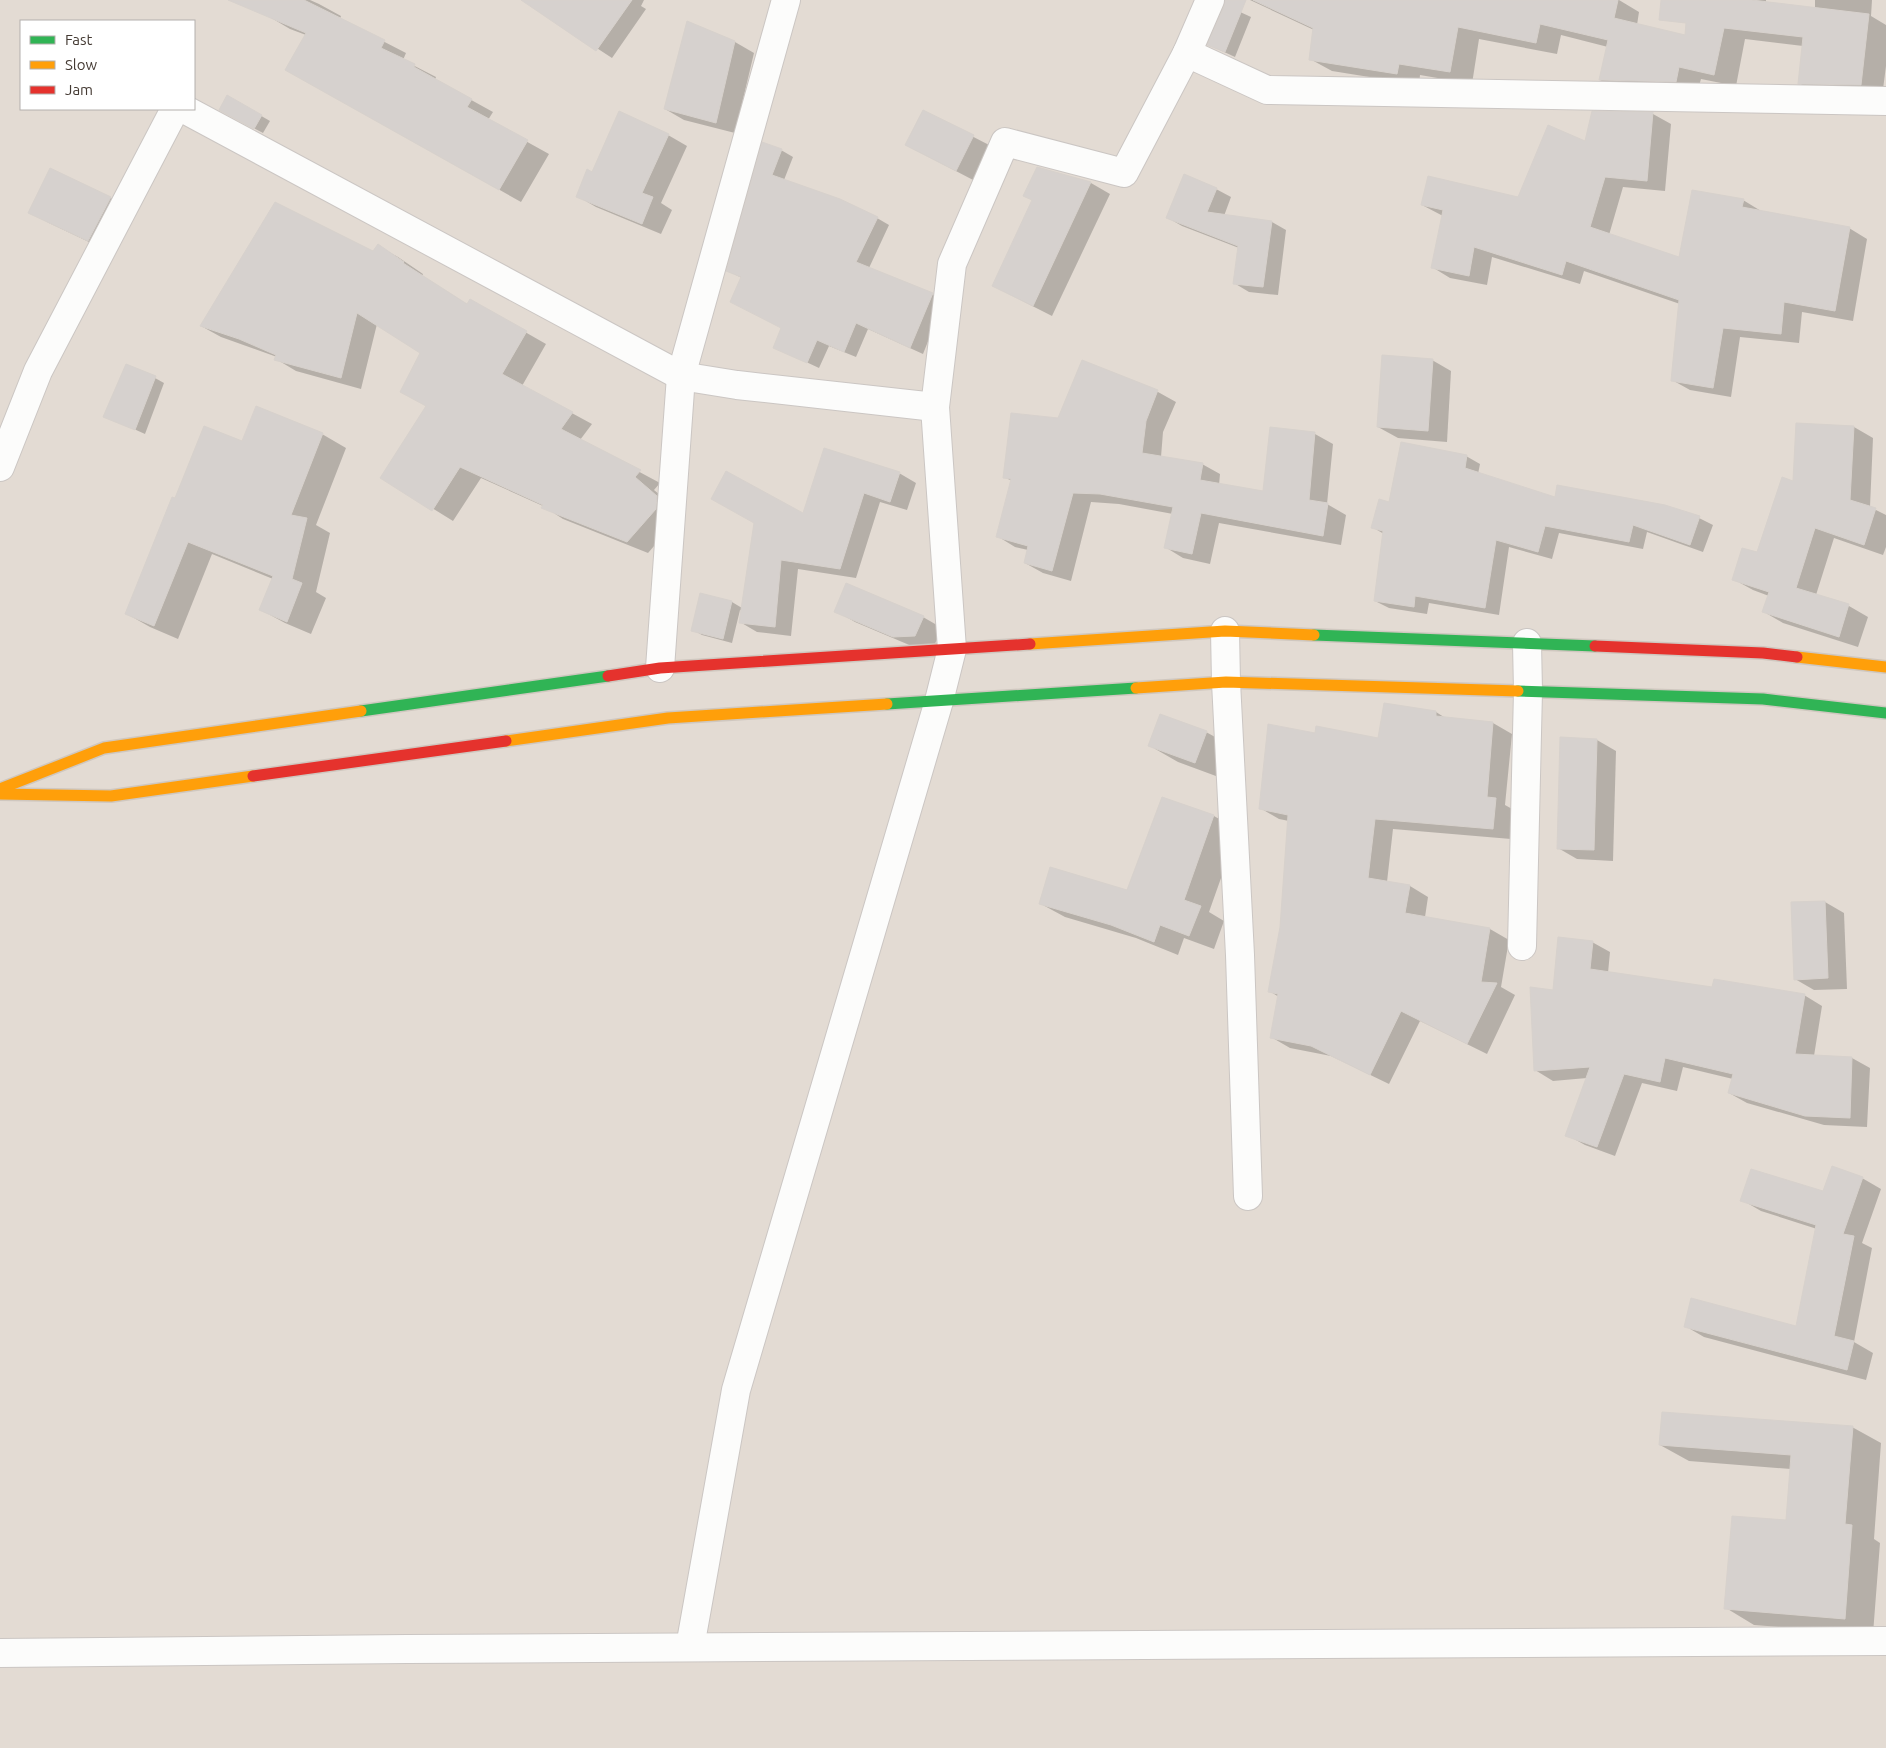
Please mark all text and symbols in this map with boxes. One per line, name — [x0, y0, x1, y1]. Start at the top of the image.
legend — [20, 20, 195, 110]
text: Fast — [65, 31, 93, 48]
text: Slow — [65, 56, 98, 73]
text: Jam — [65, 81, 93, 98]

